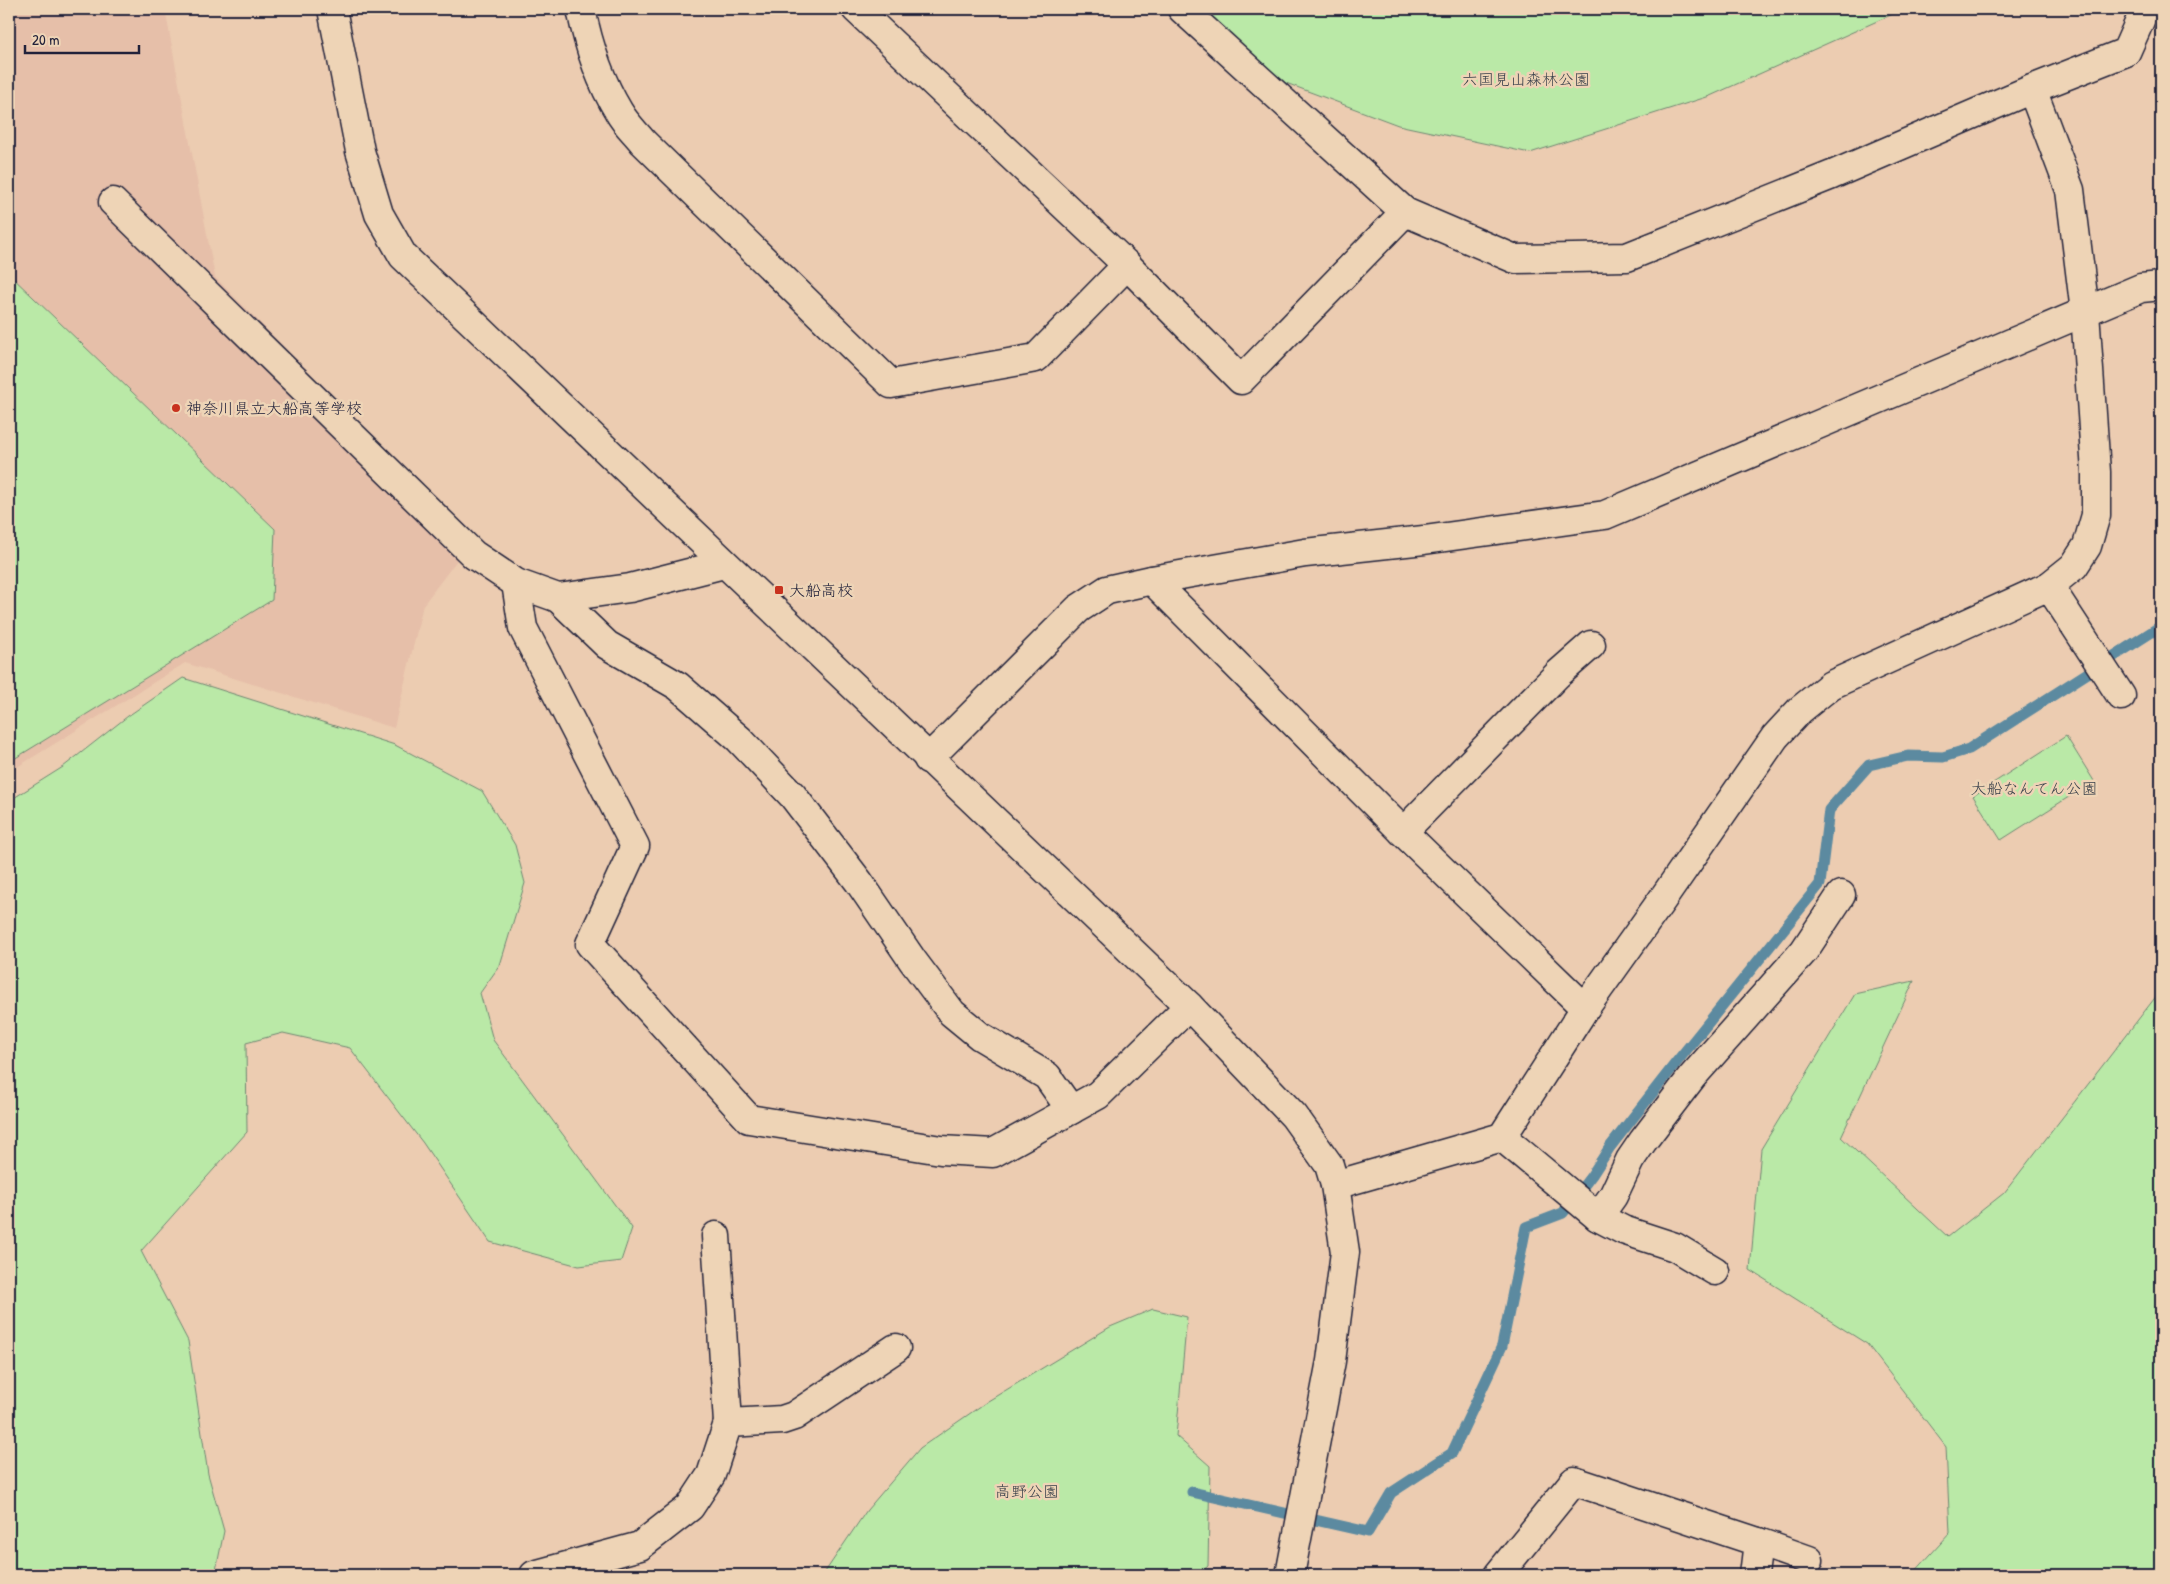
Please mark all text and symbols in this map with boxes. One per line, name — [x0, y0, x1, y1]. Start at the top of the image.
scale bar — [25, 22, 139, 54]
text: 20 m — [32, 29, 59, 50]
park label: 六国見山森林公園 — [1462, 68, 1590, 90]
place label: 神奈川県立大船高等学校 — [186, 397, 362, 419]
marker: 神奈川県立大船高等学校 — [170, 402, 182, 414]
place label: 大船高校 — [789, 579, 853, 601]
marker: 大船高校 — [773, 584, 785, 596]
park label: 大船なんてん公園 — [1970, 777, 2098, 799]
park label: 高野公園 — [995, 1480, 1059, 1502]

